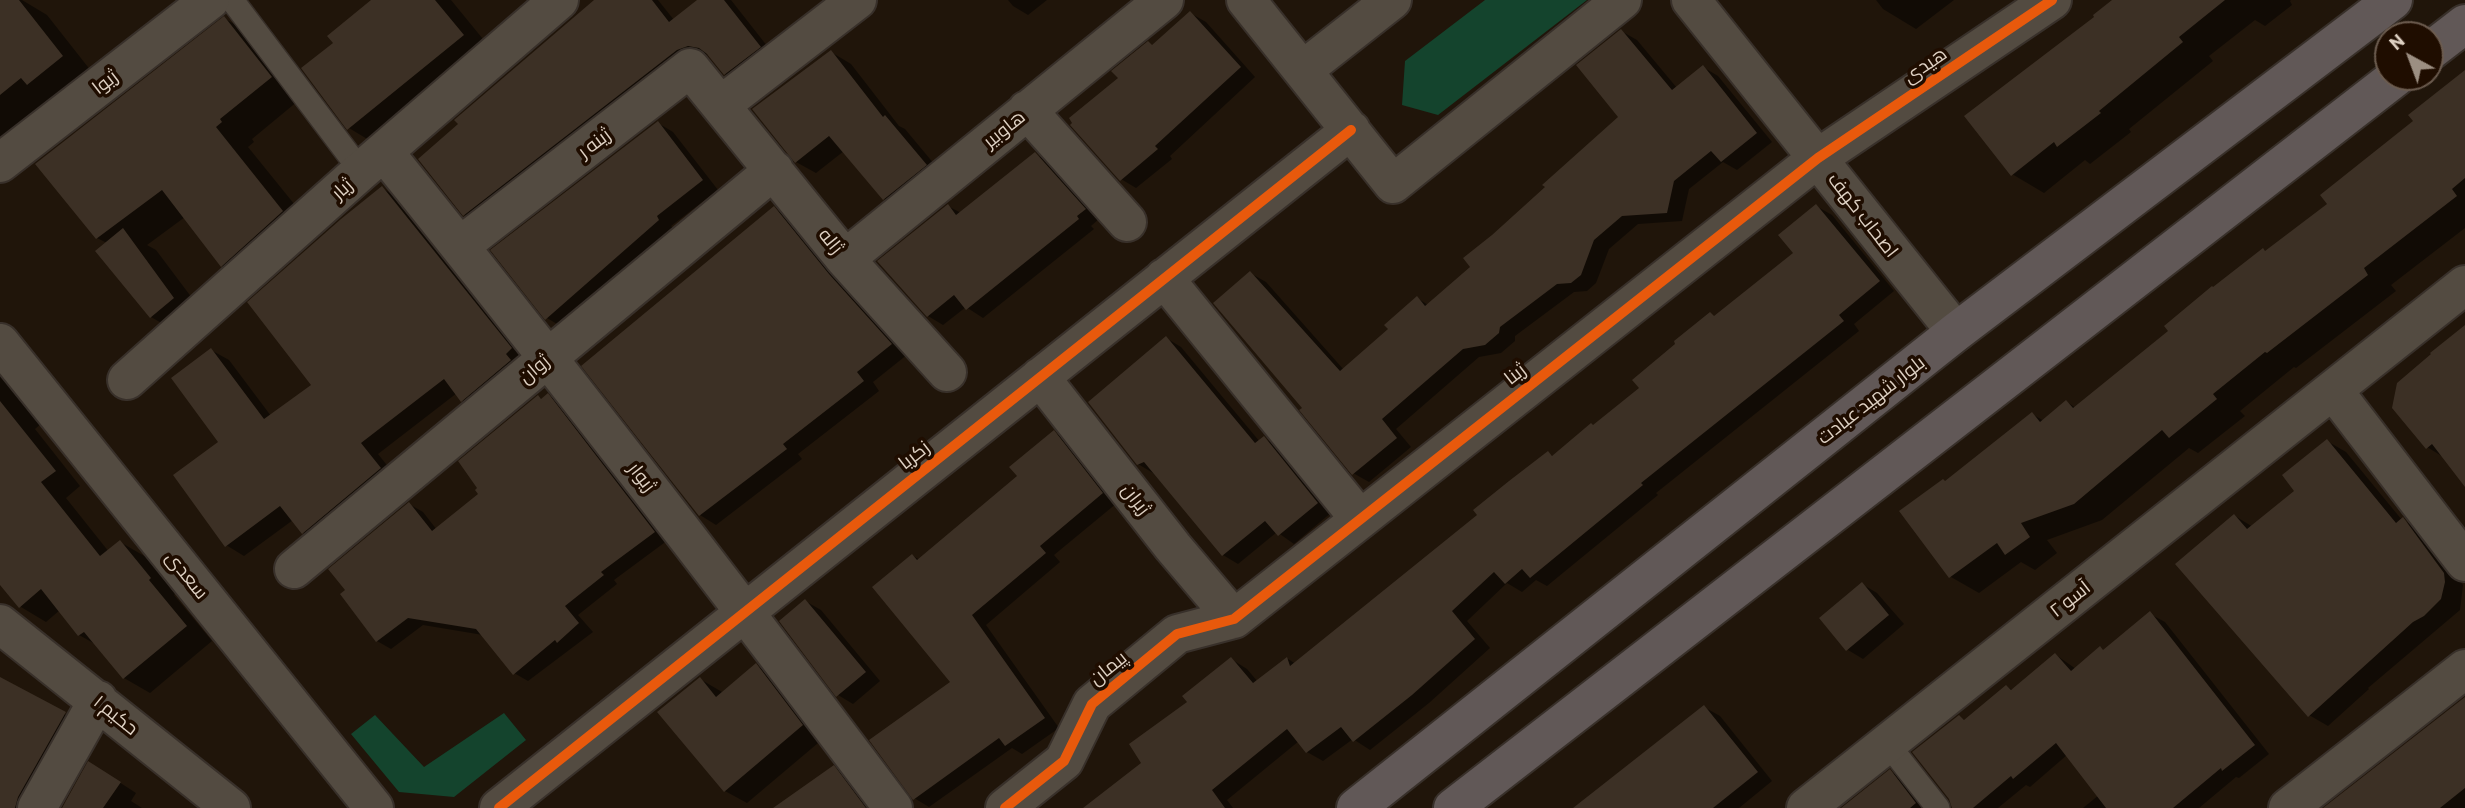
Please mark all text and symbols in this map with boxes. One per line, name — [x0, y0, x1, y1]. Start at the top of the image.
north arrow — [2374, 21, 2444, 91]
text: N — [2384, 28, 2409, 54]
street label: هیدی — [1899, 42, 1951, 88]
street label: ژیوا — [88, 65, 122, 99]
street label: هاوبیر — [978, 105, 1030, 153]
street label: ژینه ر — [573, 123, 615, 163]
street label: اصحاب کهف — [1823, 168, 1903, 262]
street label: ژیار — [327, 174, 357, 204]
street label: ژاله — [814, 224, 848, 258]
street label: ژوان — [514, 350, 554, 388]
street label: بلوار شهید عبادت — [1813, 351, 1929, 449]
street label: ژینا — [1500, 358, 1530, 390]
street label: زکریا — [894, 436, 934, 474]
street label: ژیوار — [623, 458, 661, 496]
street label: ژیران — [1117, 479, 1155, 519]
street label: سعدی — [161, 546, 213, 604]
street label: آسو ۲ — [2045, 576, 2095, 622]
street label: پیمان — [1085, 646, 1131, 690]
street label: حکیم ۱ — [89, 690, 143, 740]

